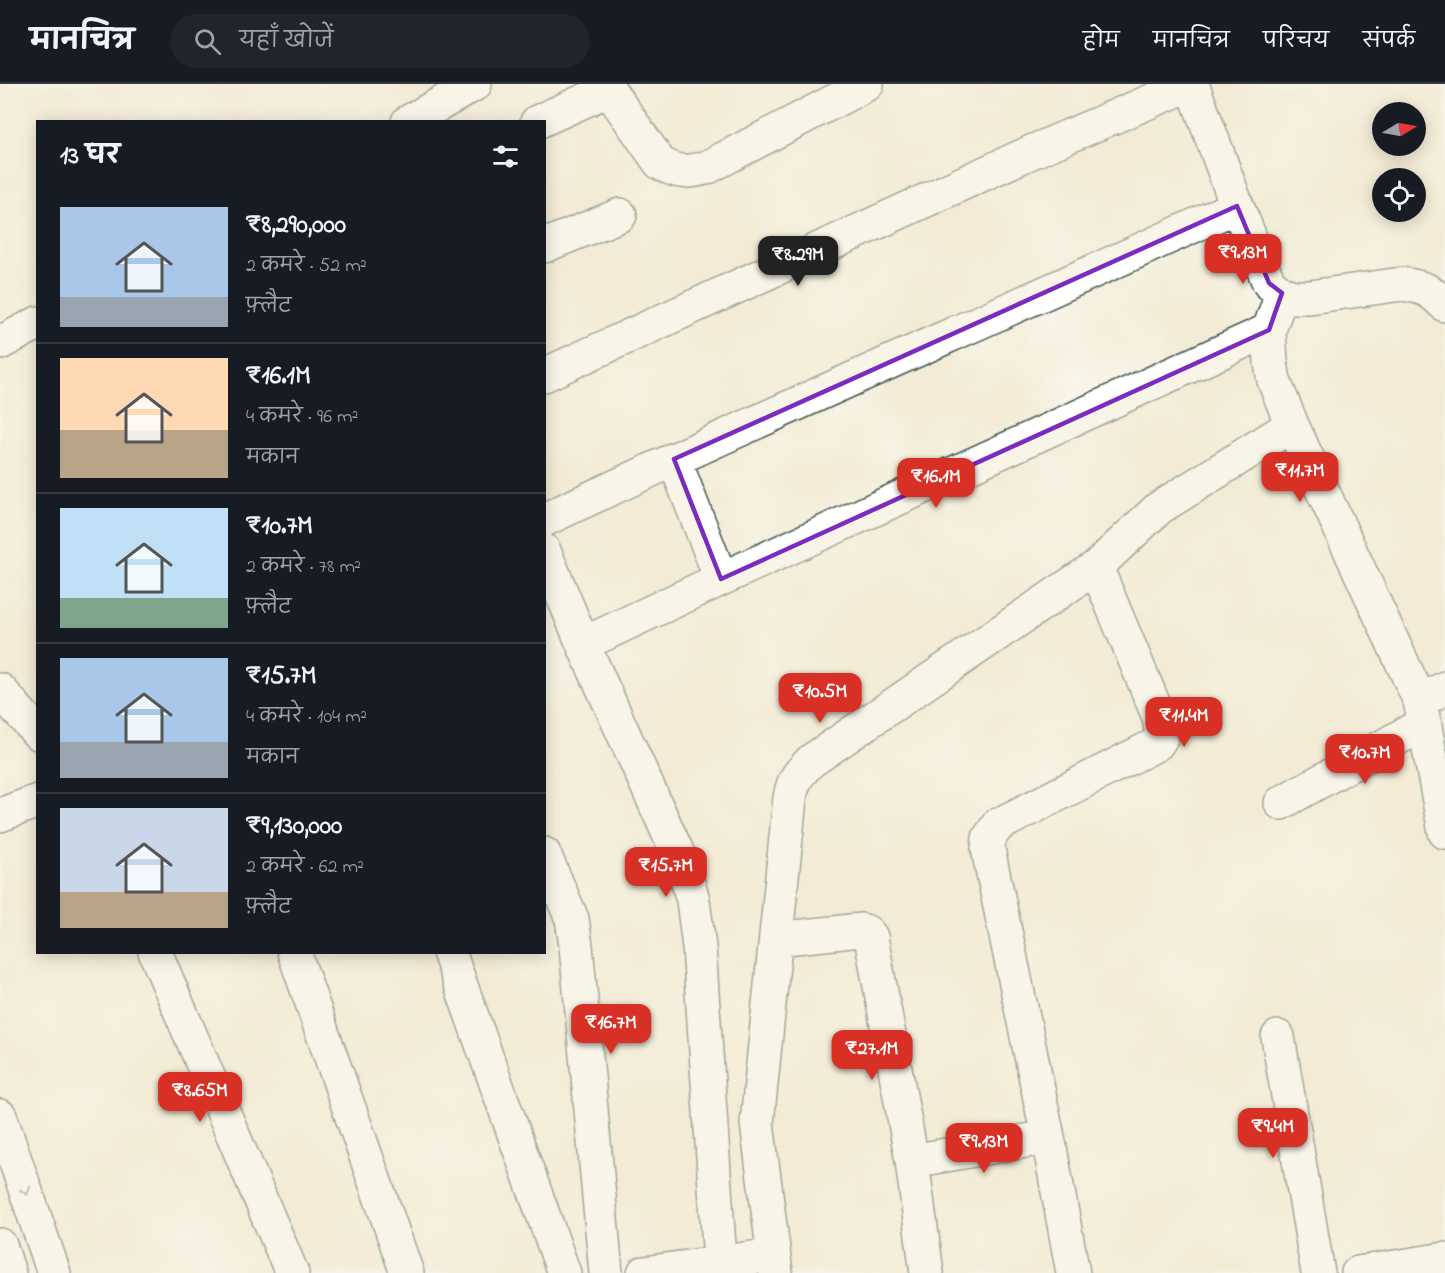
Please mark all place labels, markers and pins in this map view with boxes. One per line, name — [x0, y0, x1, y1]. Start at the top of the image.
pin: ₹9.13M — [1194, 234, 1292, 285]
pin: ₹8.29M — [749, 236, 847, 287]
pin: ₹11.7M — [1251, 452, 1349, 503]
pin: ₹16.1M — [887, 458, 985, 509]
pin: ₹10.5M — [771, 673, 869, 724]
pin: ₹11.4M — [1135, 697, 1233, 748]
pin: ₹10.7M — [1316, 734, 1414, 785]
pin: ₹15.7M — [617, 847, 715, 898]
pin: ₹16.7M — [562, 1004, 660, 1055]
pin: ₹27.1M — [823, 1030, 921, 1081]
pin: ₹8.65M — [151, 1072, 249, 1123]
pin: ₹9.4M — [1231, 1108, 1315, 1159]
pin: ₹9.13M — [935, 1123, 1033, 1174]

